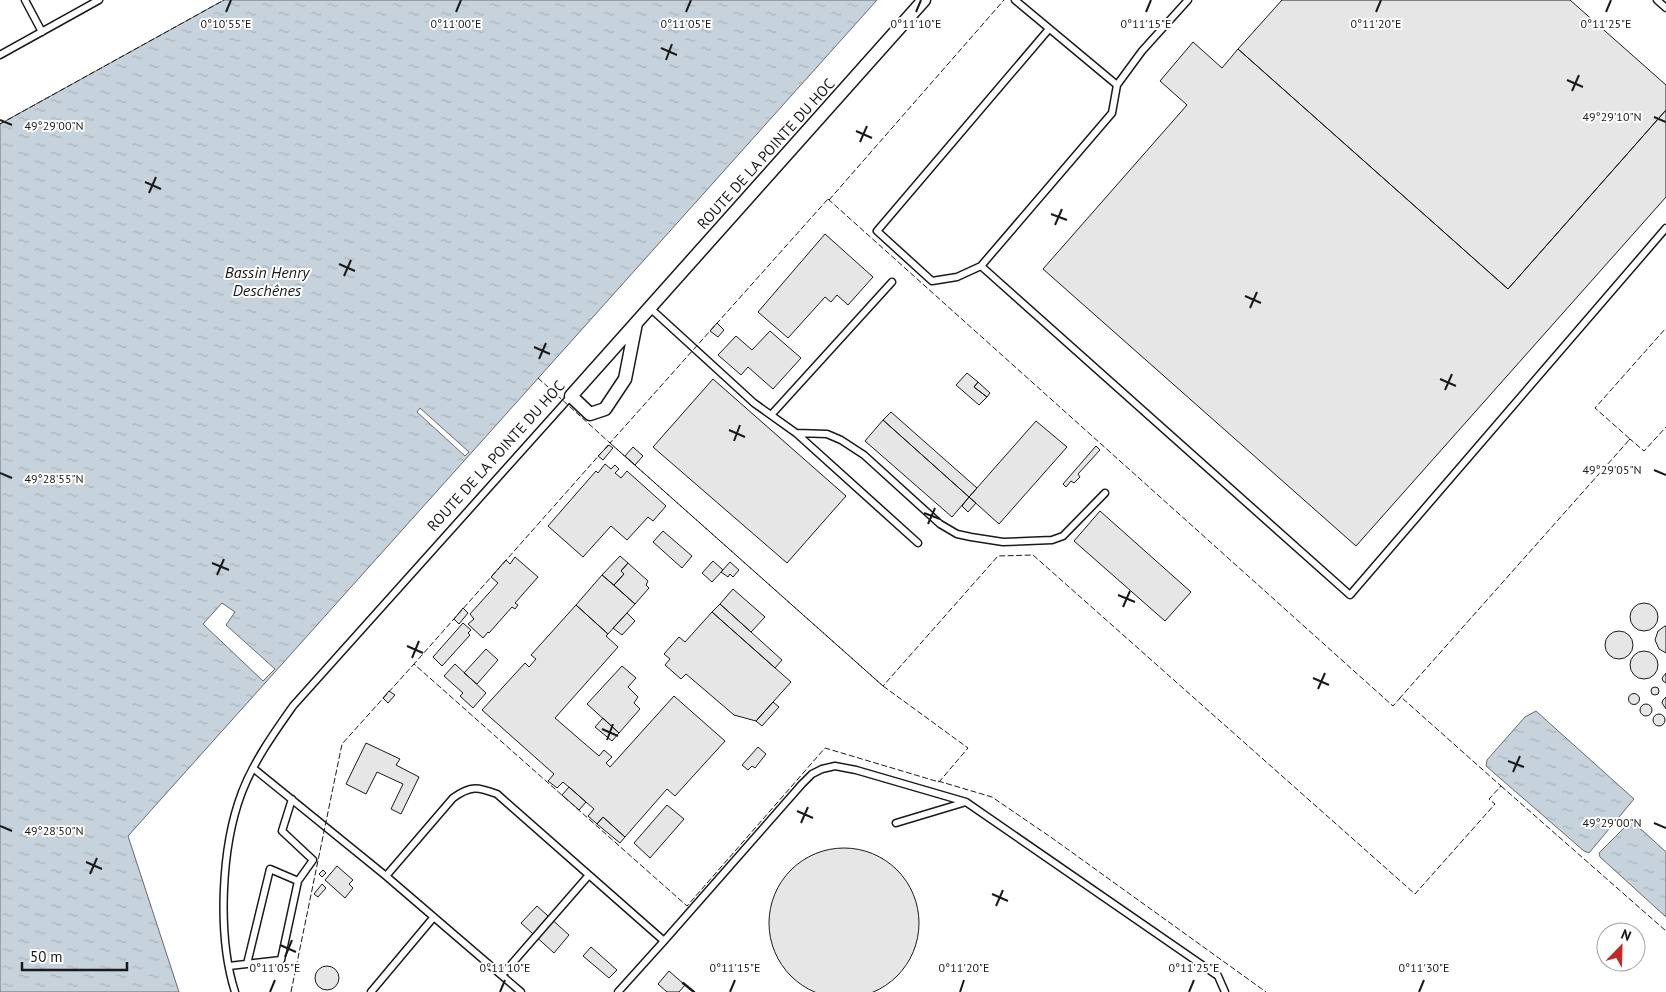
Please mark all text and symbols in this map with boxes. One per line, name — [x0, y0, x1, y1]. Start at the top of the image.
text: 0°10'55"E — [201, 16, 251, 31]
text: 0°11'00"E — [431, 16, 481, 31]
text: 0°11'05"E — [661, 16, 711, 31]
text: 0°11'10"E — [891, 16, 941, 31]
text: 0°11'15"E — [1121, 16, 1171, 31]
text: 0°11'20"E — [1351, 16, 1401, 31]
text: 0°11'25"E — [1581, 16, 1631, 31]
street label: ROUTE DE LA POINTE DU HOC — [693, 74, 838, 233]
text: 49°29'10"N — [1582, 109, 1642, 124]
text: 49°29'00"N — [24, 118, 84, 133]
water label: Bassin Henry Deschênes — [225, 262, 310, 300]
street label: ROUTE DE LA POINTE DU HOC — [423, 376, 568, 535]
text: 49°29'05"N — [1582, 462, 1642, 477]
text: 49°28'55"N — [24, 471, 84, 486]
text: 49°29'00"N — [1582, 815, 1642, 830]
text: 49°28'50"N — [24, 823, 84, 838]
north arrow — [1596, 922, 1646, 972]
text: N — [1618, 925, 1634, 945]
scale bar — [22, 940, 128, 972]
text: 50 m — [30, 947, 63, 966]
text: 0°11'05"E — [250, 960, 300, 975]
text: 0°11'10"E — [480, 960, 530, 975]
text: 0°11'15"E — [710, 960, 760, 975]
text: 0°11'20"E — [939, 960, 989, 975]
text: 0°11'25"E — [1169, 960, 1219, 975]
text: 0°11'30"E — [1399, 960, 1449, 975]

